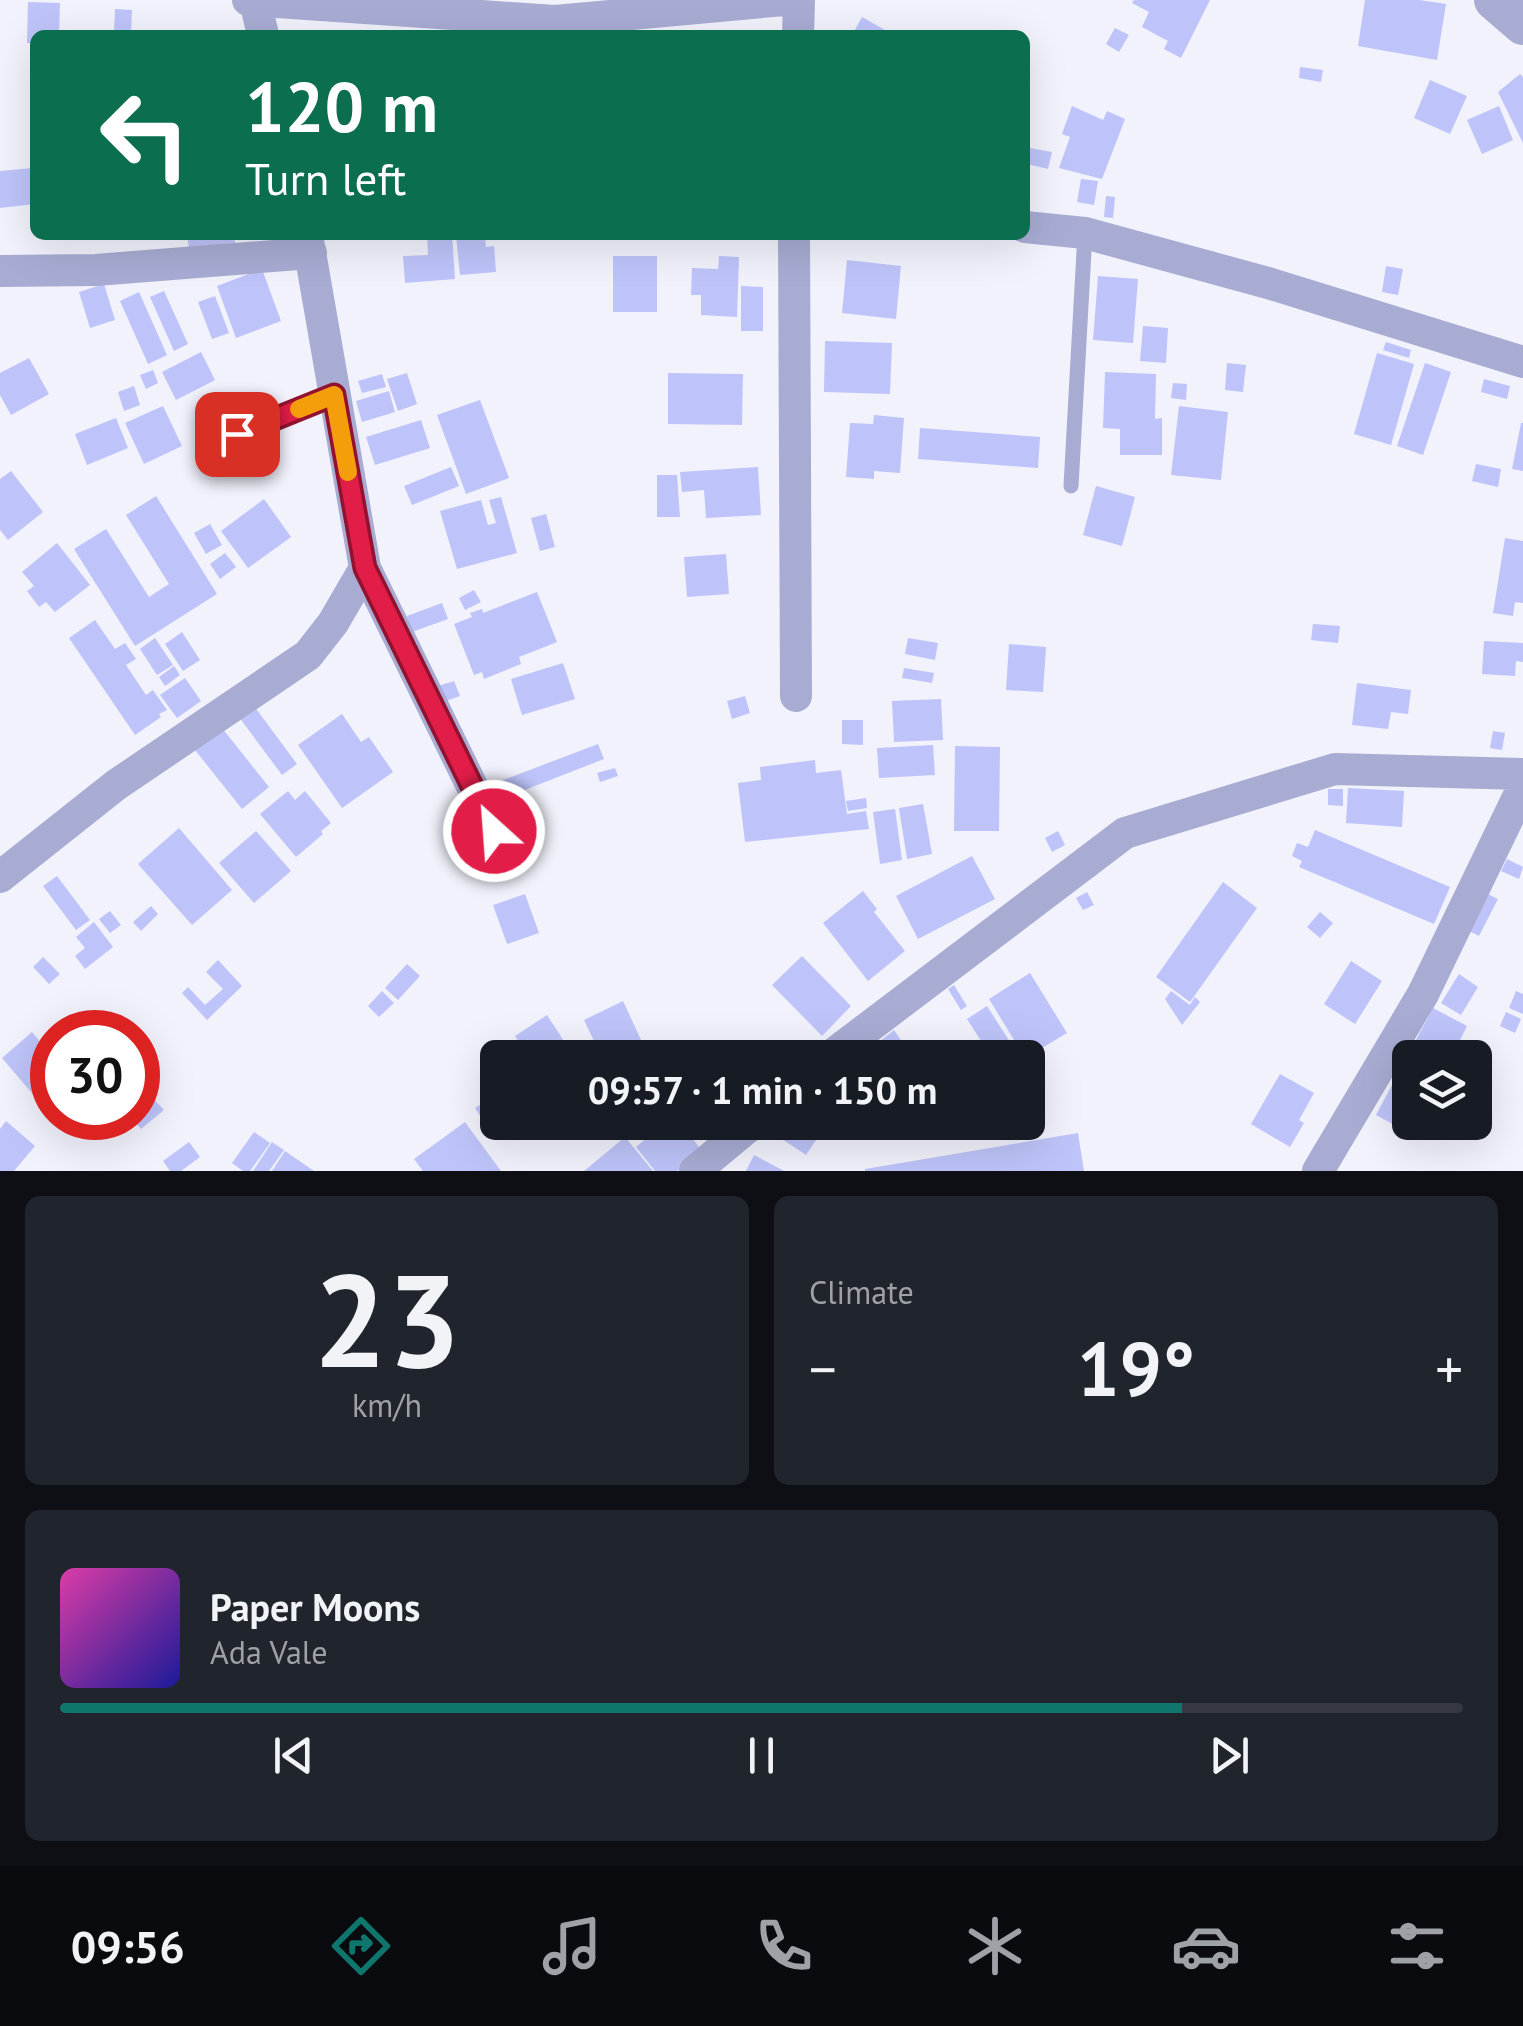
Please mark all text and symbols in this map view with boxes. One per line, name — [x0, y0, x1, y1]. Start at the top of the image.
text: 120 m — [245, 61, 438, 151]
icon: left — [80, 70, 210, 200]
text: Turn left — [245, 149, 406, 207]
pin — [195, 392, 280, 477]
icon: arrive — [210, 407, 265, 462]
position arrow — [442, 779, 546, 883]
speed limit sign: 30 — [30, 1010, 160, 1140]
map controls — [1392, 1040, 1492, 1140]
button: layers — [1392, 1040, 1492, 1140]
text: 09:57 · 1 min · 150 m — [588, 1065, 937, 1114]
text: 23 — [313, 1235, 461, 1403]
text: Climate — [809, 1271, 914, 1313]
text: 19° — [1077, 1320, 1195, 1417]
text: − — [809, 1333, 837, 1404]
text: + — [1435, 1333, 1463, 1404]
text: km/h — [352, 1384, 422, 1426]
text: Paper Moons — [210, 1582, 420, 1631]
text: Ada Vale — [210, 1631, 327, 1673]
icon: previous — [266, 1728, 321, 1783]
icon: pause — [734, 1728, 789, 1783]
icon: next — [1202, 1728, 1257, 1783]
icon: directions — [326, 1911, 396, 1981]
icon: music — [537, 1911, 607, 1981]
icon: phone — [749, 1911, 819, 1981]
icon: climate — [960, 1911, 1030, 1981]
icon: car — [1171, 1911, 1241, 1981]
icon: filters — [1382, 1911, 1452, 1981]
text: 09:56 — [71, 1917, 185, 1975]

